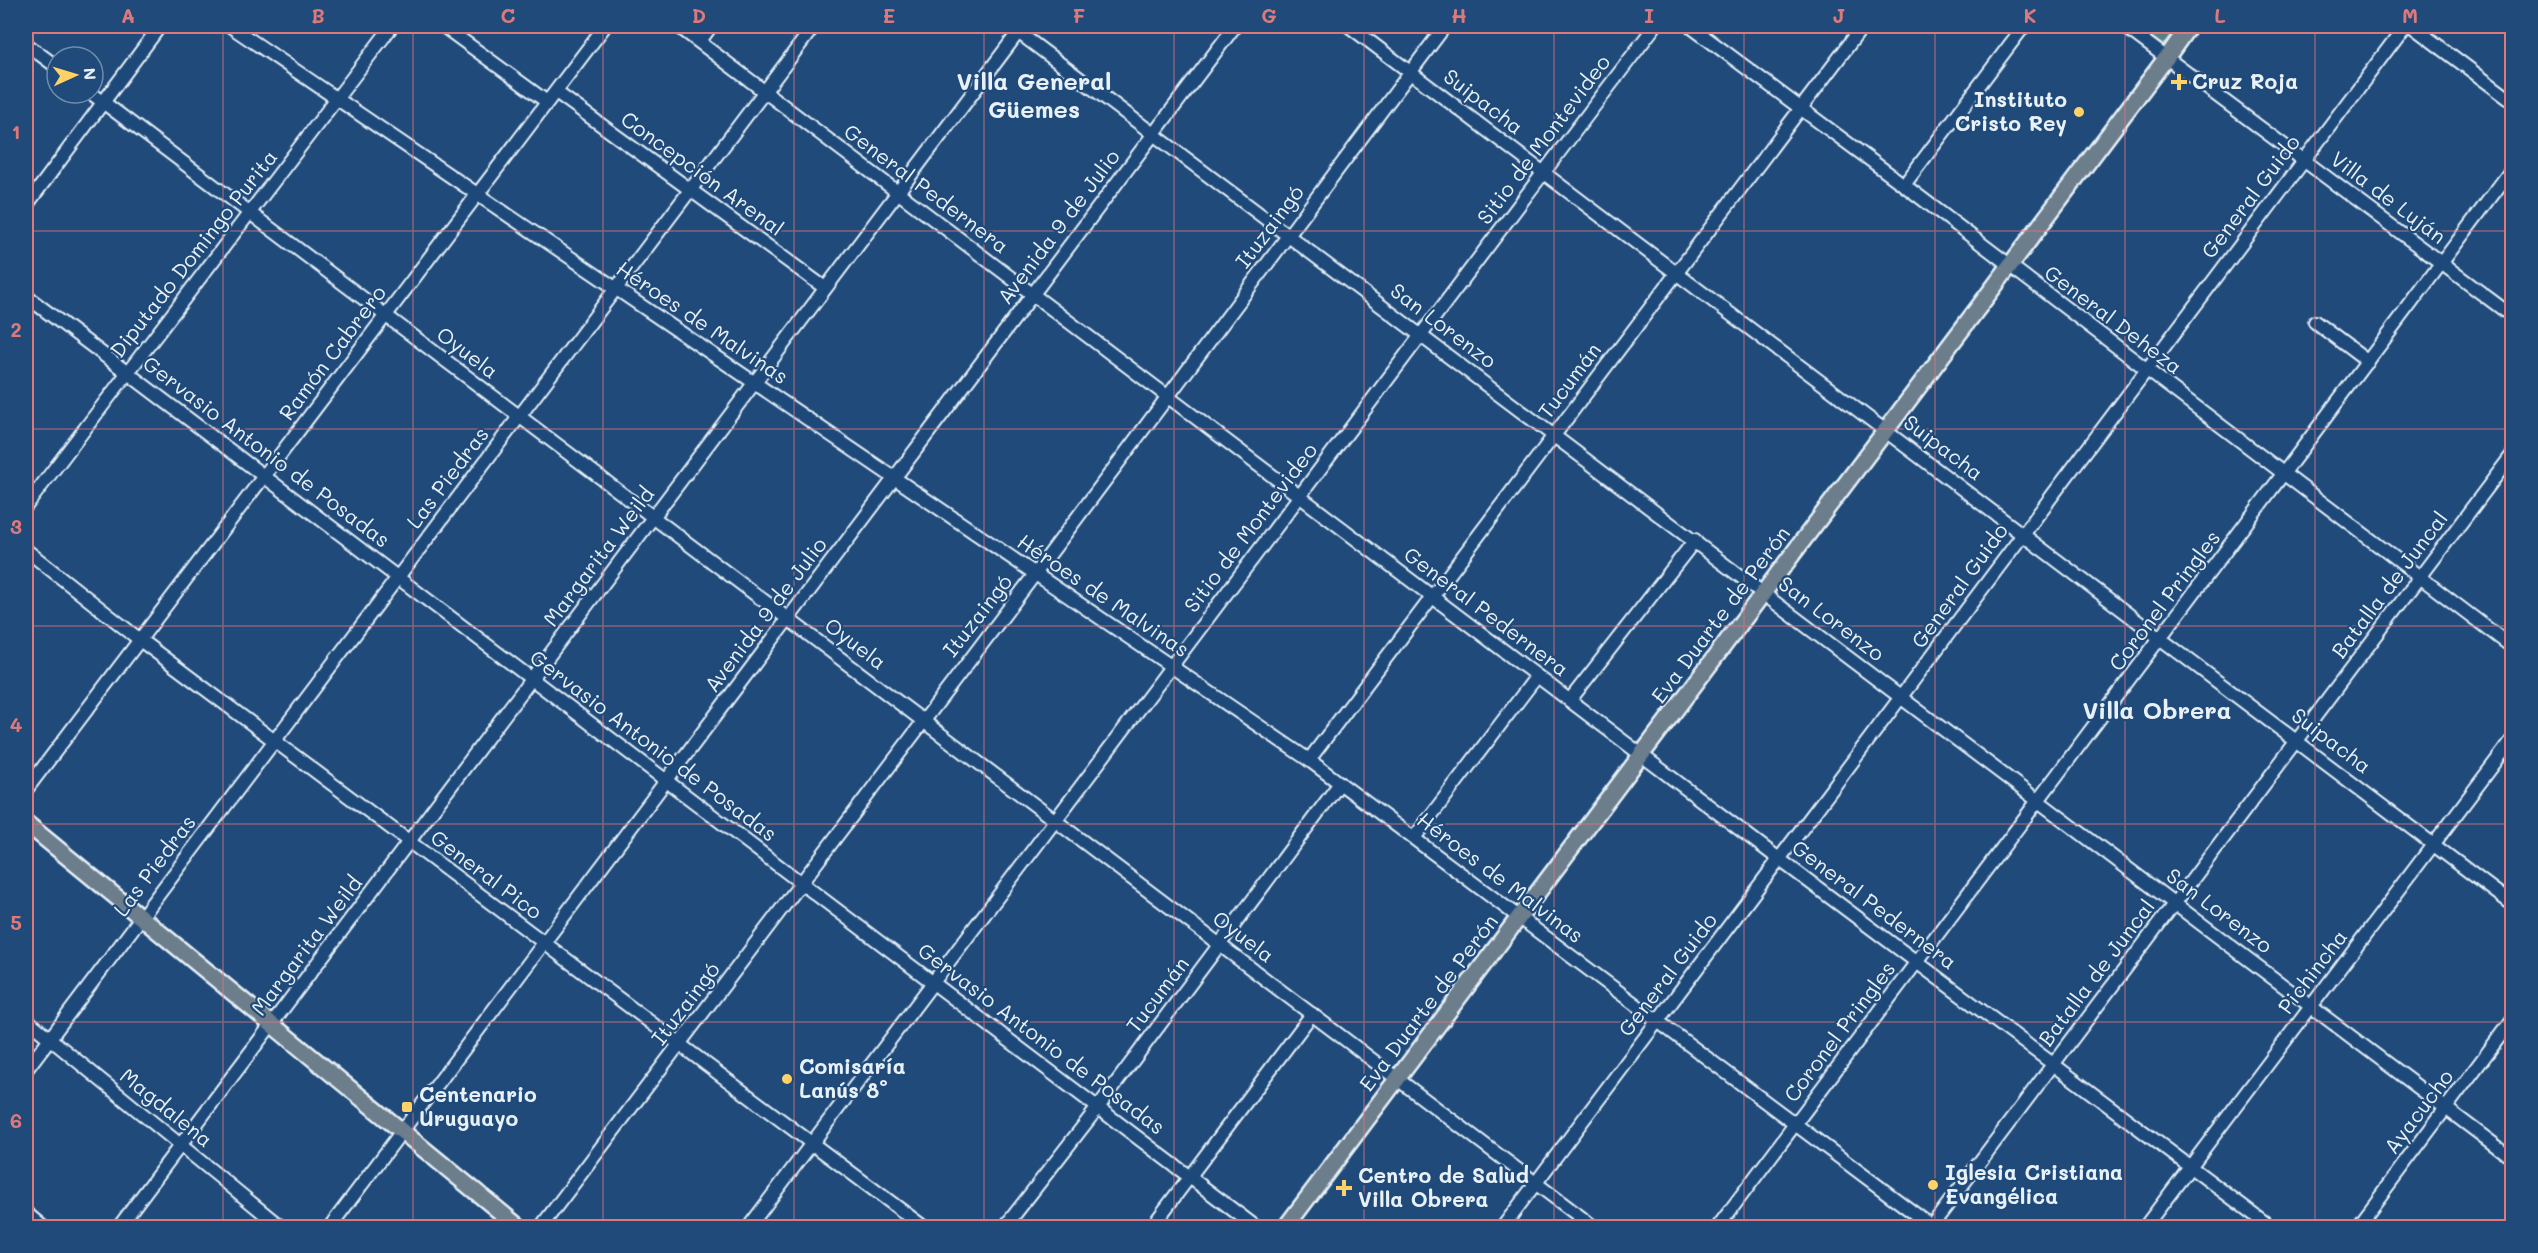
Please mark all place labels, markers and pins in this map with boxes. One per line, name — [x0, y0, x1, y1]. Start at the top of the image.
place label: Cruz Roja — [2192, 67, 2298, 94]
marker: Cruz Roja — [2170, 73, 2188, 91]
place label: Instituto Cristo Rey — [1955, 85, 2067, 137]
marker: Instituto Cristo Rey — [2072, 105, 2086, 119]
place label: Comisaría Lanús 8° — [799, 1052, 906, 1103]
marker: Comisaría Lanús 8° — [780, 1072, 794, 1086]
place label: Centenario Uruguayo — [419, 1080, 537, 1132]
marker: Centenario Uruguayo — [400, 1100, 414, 1114]
place label: Iglesia Cristiana Evangélica — [1945, 1158, 2123, 1209]
place label: Centro de Salud Villa Obrera — [1358, 1161, 1529, 1212]
marker: Iglesia Cristiana Evangélica — [1926, 1178, 1940, 1192]
marker: Centro de Salud Villa Obrera — [1335, 1179, 1353, 1197]

